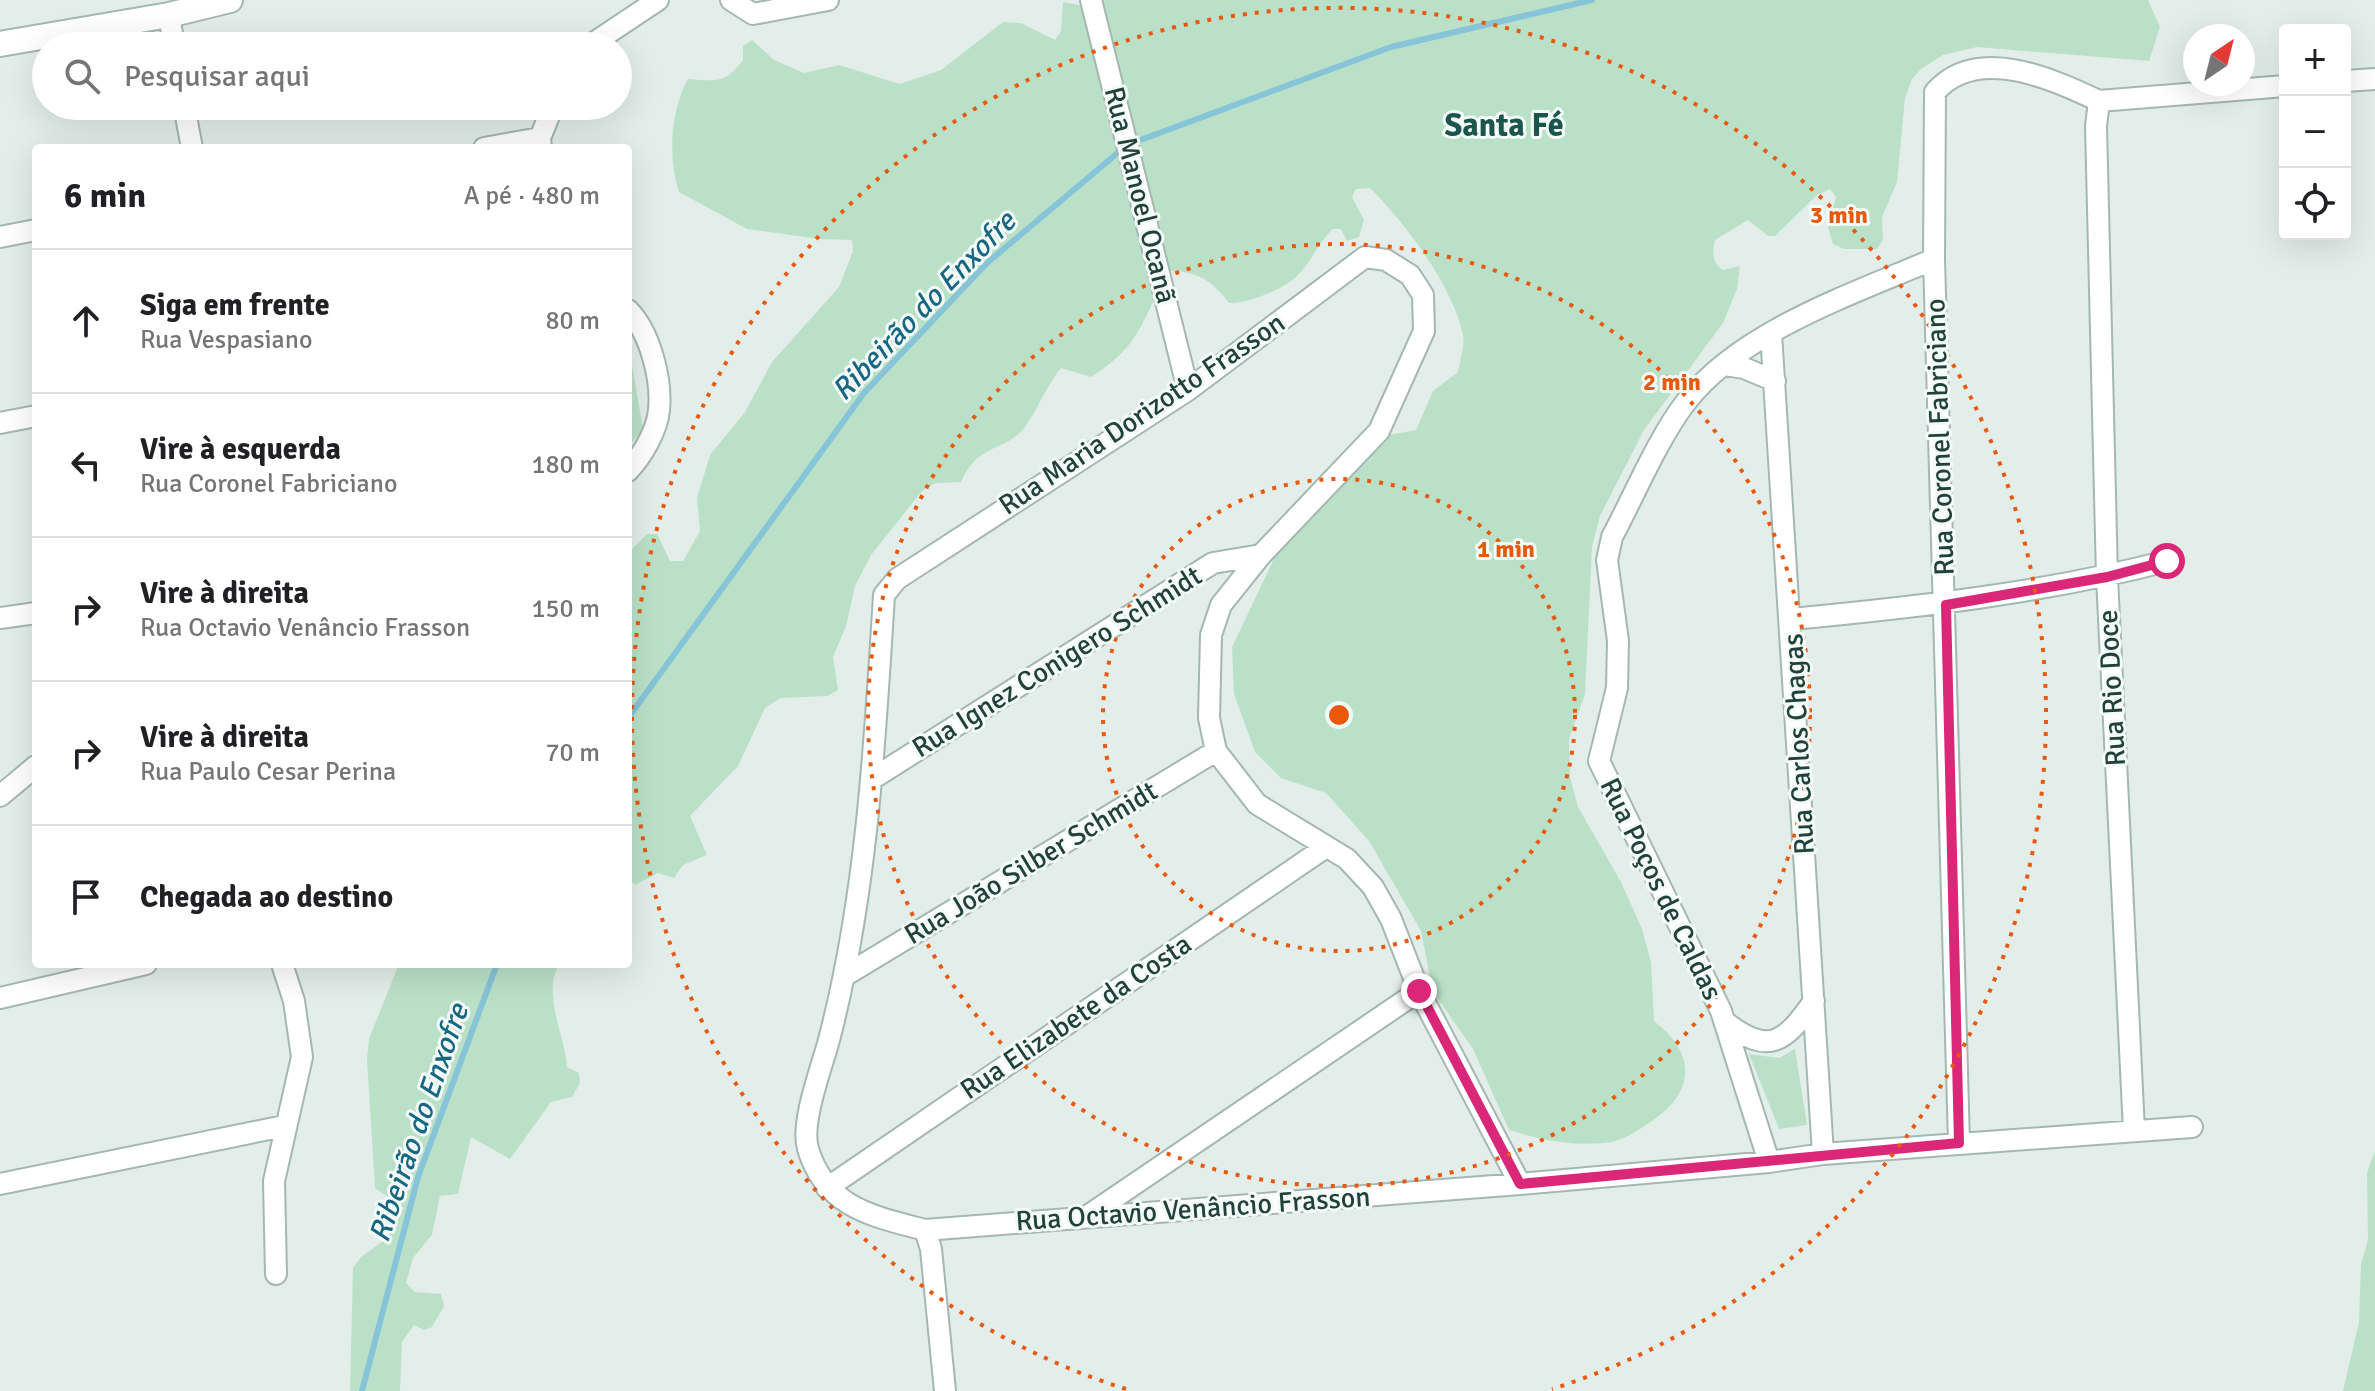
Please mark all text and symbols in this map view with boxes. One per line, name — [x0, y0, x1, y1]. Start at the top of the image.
north arrow — [2183, 24, 2255, 96]
map controls — [2279, 24, 2351, 240]
button: + — [2279, 24, 2351, 96]
search box — [32, 32, 632, 120]
icon: search — [60, 54, 104, 98]
text: Pesquisar aqui — [124, 58, 310, 95]
street label: Rua Manoel Ocanã — [1097, 83, 1183, 307]
button: − — [2279, 96, 2351, 168]
district label: Santa Fé — [1444, 106, 1564, 145]
button: locate — [2279, 168, 2351, 240]
text: 6 min — [64, 175, 146, 217]
text: A pé · 480 m — [464, 180, 600, 212]
text: 3 min — [1810, 200, 1868, 230]
water label: Ribeirão do Enxofre — [824, 202, 1025, 409]
text: Siga em frente — [140, 287, 330, 324]
street label: Rua Coronel Fabriciano — [1918, 298, 1962, 576]
icon: ahead — [64, 299, 108, 343]
text: 80 m — [545, 305, 600, 337]
street label: Rua Maria Dorizotto Frasson — [993, 306, 1291, 522]
text: Rua Vespasiano — [140, 324, 313, 356]
text: 2 min — [1643, 367, 1701, 397]
text: Vire à esquerda — [140, 431, 341, 468]
icon: left — [64, 443, 108, 487]
text: 180 m — [531, 449, 600, 481]
text: Rua Coronel Fabriciano — [140, 468, 397, 500]
text: 1 min — [1477, 534, 1535, 564]
route start — [2149, 543, 2185, 579]
street label: Rua Ignez Conigero Schmidt — [906, 559, 1208, 765]
text: Vire à direita — [140, 575, 309, 612]
icon: right — [64, 587, 108, 631]
text: 150 m — [531, 593, 600, 625]
street label: Rua Rio Doce — [2091, 609, 2133, 767]
text: Rua Octavio Venâncio Frasson — [140, 612, 470, 644]
street label: Rua Carlos Chagas — [1776, 633, 1822, 855]
centre of rings — [1325, 701, 1353, 729]
text: Vire à direita — [140, 719, 309, 756]
icon: right — [64, 731, 108, 775]
text: 70 m — [545, 737, 600, 769]
text: Rua Paulo Cesar Perina — [140, 756, 396, 788]
street label: Rua Poços de Caldas — [1592, 772, 1730, 1006]
street label: Rua João Silber Schmidt — [898, 774, 1164, 952]
icon: arrive — [64, 875, 108, 919]
text: Chegada ao destino — [140, 879, 393, 916]
street label: Rua Elizabete da Costa — [954, 927, 1198, 1107]
route end — [1401, 973, 1437, 1009]
water label: Ribeirão do Enxofre — [361, 997, 478, 1247]
street label: Rua Octavio Venâncio Frasson — [1014, 1180, 1372, 1238]

